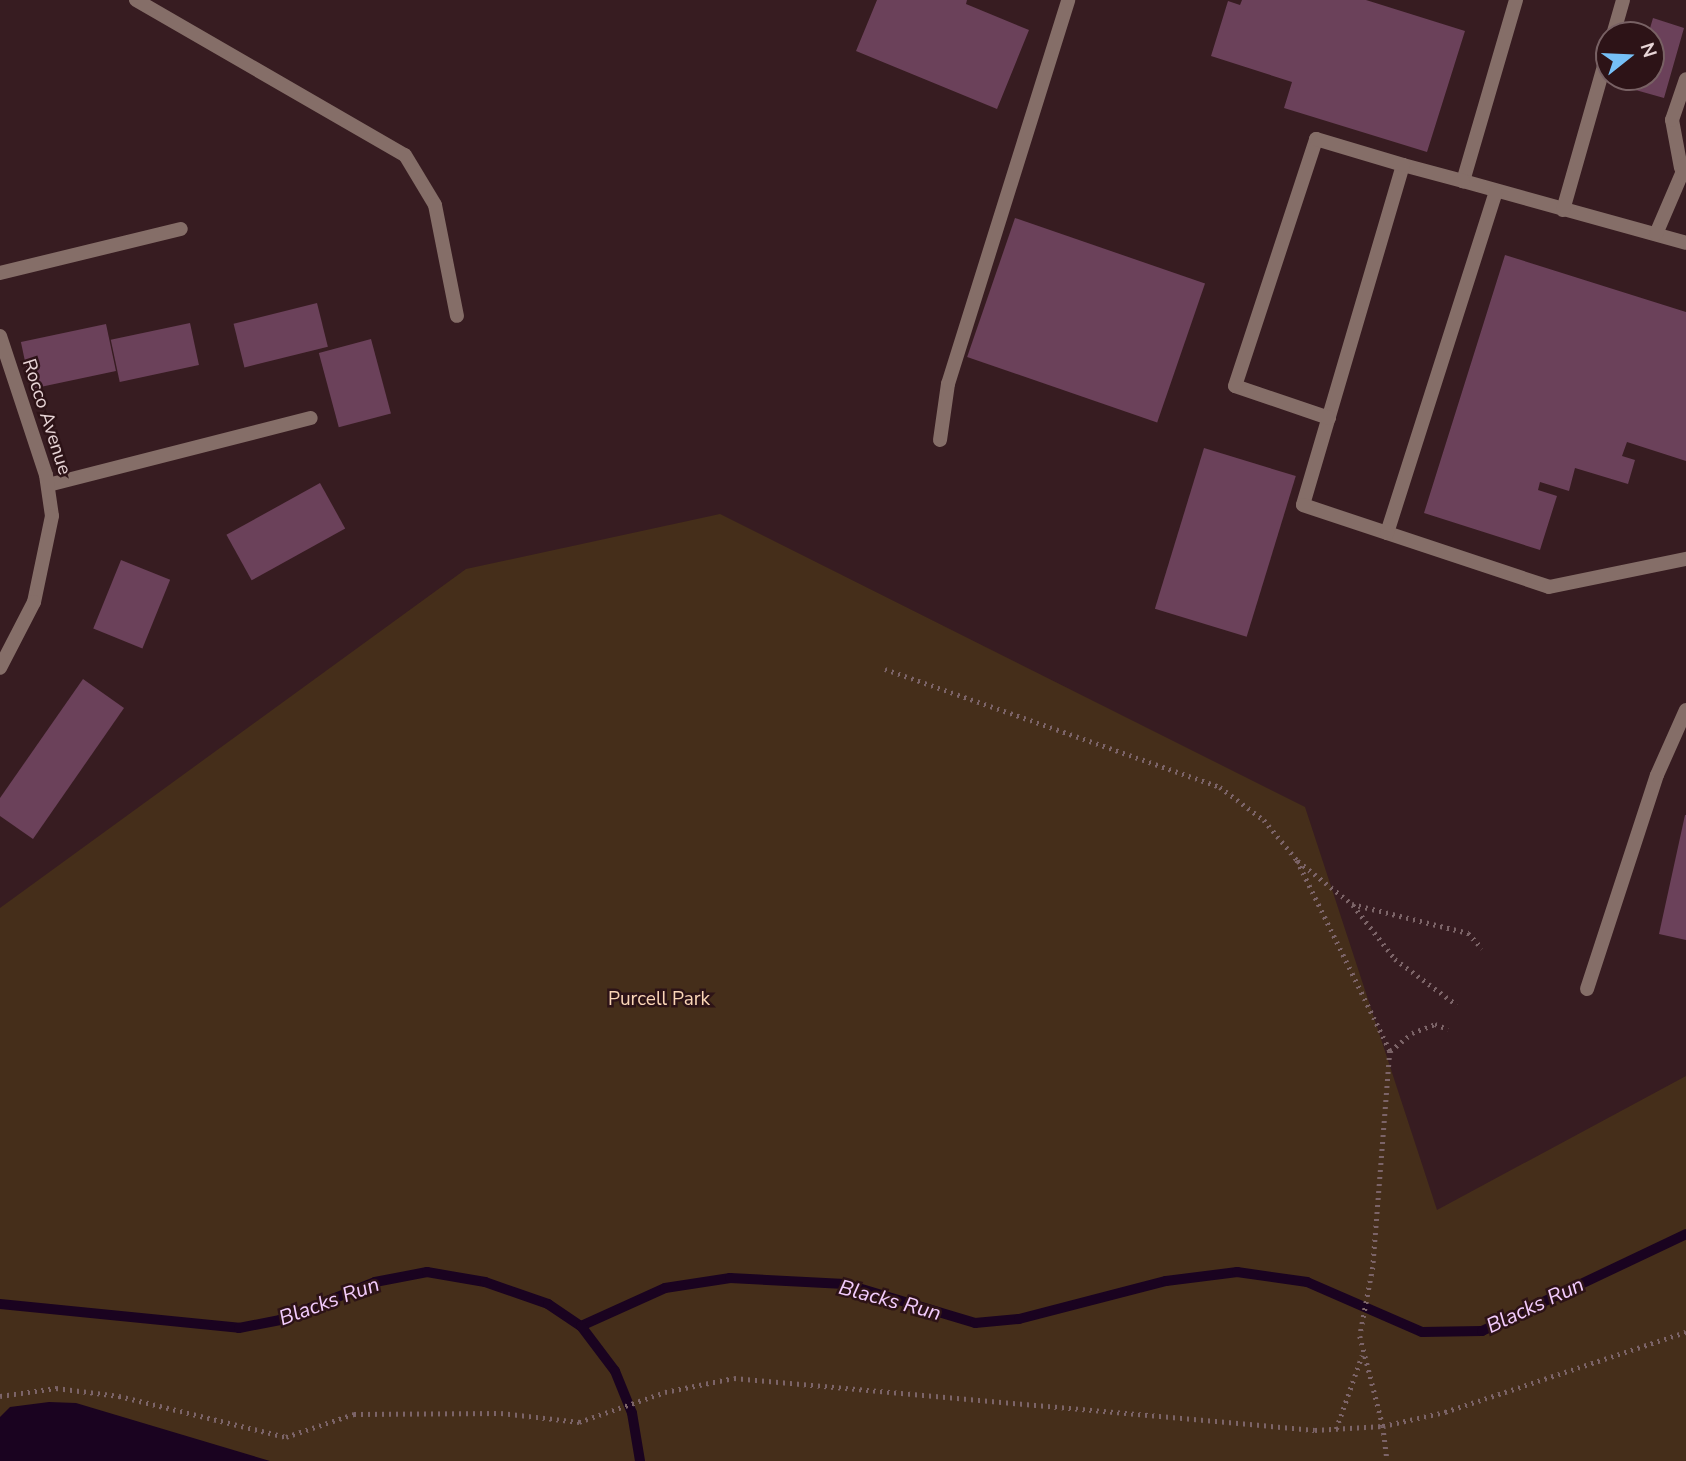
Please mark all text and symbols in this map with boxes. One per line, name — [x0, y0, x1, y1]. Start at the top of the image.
north arrow — [1595, 21, 1665, 91]
text: N — [1634, 39, 1663, 61]
street label: Rocco Avenue — [17, 356, 75, 478]
park label: Purcell Park — [608, 989, 710, 1011]
water label: Blacks Run — [275, 1271, 383, 1331]
water label: Blacks Run — [1482, 1271, 1588, 1339]
water label: Blacks Run — [836, 1274, 944, 1326]

